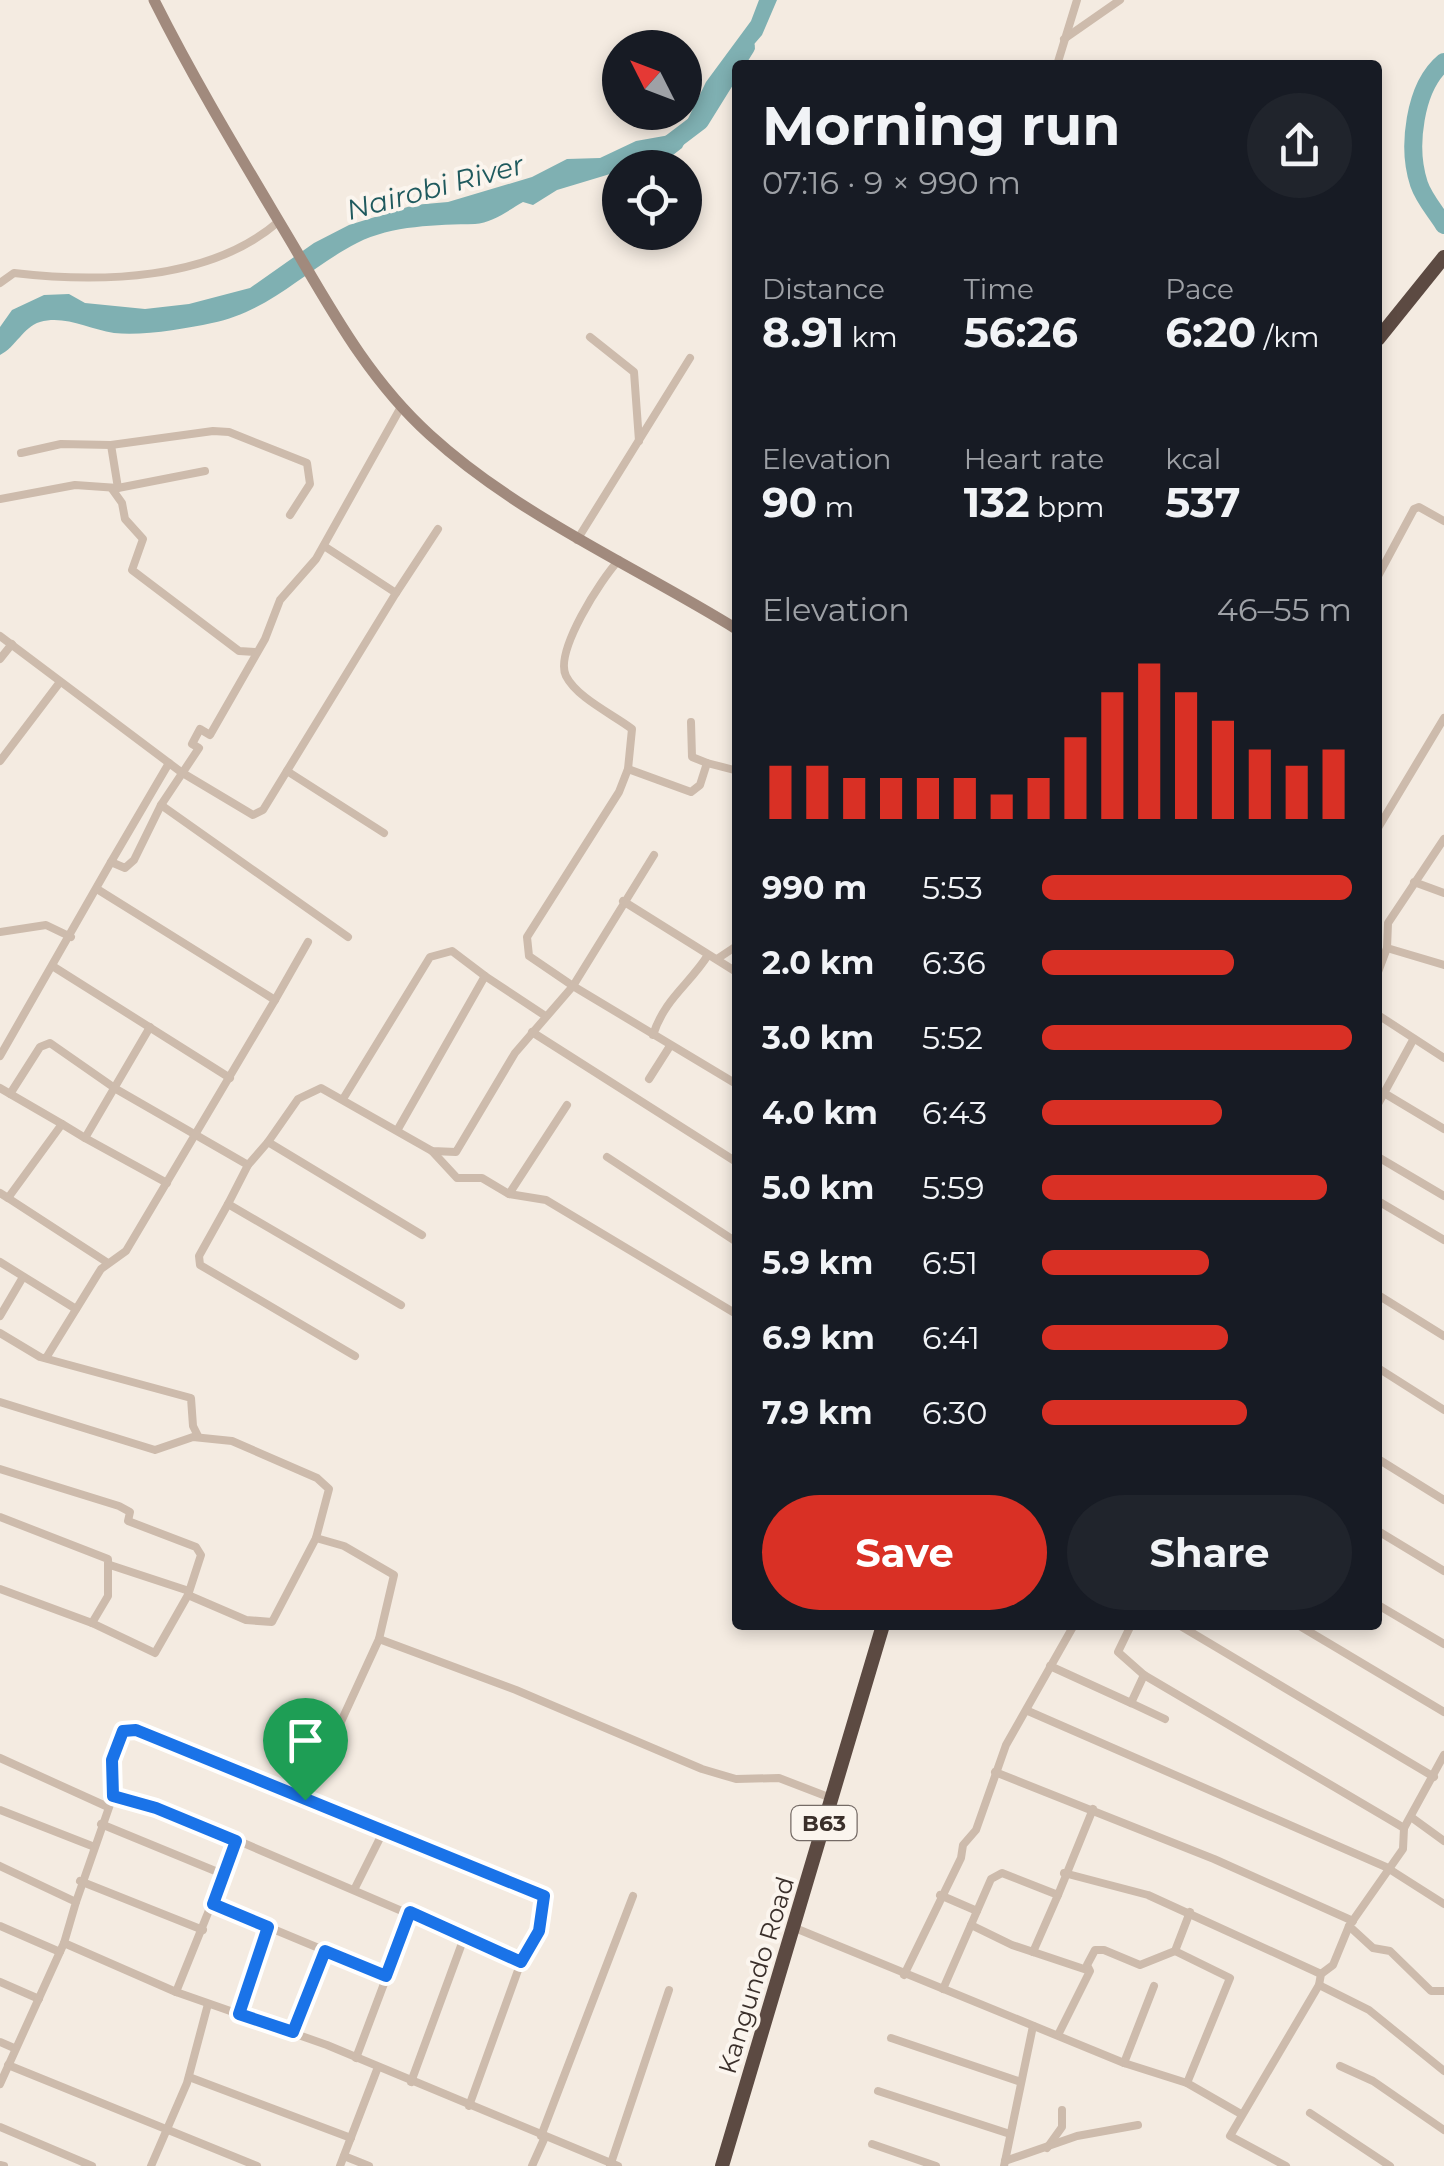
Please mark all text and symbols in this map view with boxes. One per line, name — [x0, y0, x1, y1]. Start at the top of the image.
north arrow — [602, 30, 702, 130]
map controls — [602, 30, 702, 250]
text: Morning run — [762, 92, 1120, 159]
button: share — [1247, 93, 1352, 198]
water label: Nairobi River — [343, 147, 528, 227]
button: locate — [602, 150, 702, 250]
text: 07:16 · 9 × 990 m — [762, 163, 1021, 202]
text: Distance — [762, 272, 885, 306]
text: Time — [964, 272, 1034, 306]
text: Pace — [1165, 272, 1234, 306]
text: 8.91 — [762, 306, 844, 358]
text: 56:26 — [964, 306, 1078, 358]
text: 6:20 — [1165, 306, 1256, 358]
text: km — [844, 320, 898, 354]
text: /km — [1256, 320, 1320, 354]
text: Elevation — [762, 442, 891, 476]
text: Heart rate — [964, 442, 1104, 476]
text: kcal — [1165, 442, 1221, 476]
text: 90 — [762, 476, 817, 528]
text: 132 — [964, 476, 1030, 528]
text: 537 — [1165, 476, 1241, 528]
text: m — [817, 490, 854, 524]
text: bpm — [1030, 490, 1105, 524]
text: Elevation — [762, 590, 910, 629]
text: 46–55 m — [1217, 590, 1352, 629]
text: 990 m — [762, 868, 867, 907]
text: 5:53 — [922, 868, 983, 907]
text: 2.0 km — [762, 943, 874, 982]
text: 6:36 — [922, 943, 986, 982]
text: 3.0 km — [762, 1018, 874, 1057]
text: 5:52 — [922, 1018, 983, 1057]
text: 4.0 km — [762, 1093, 878, 1132]
text: 6:43 — [922, 1093, 987, 1132]
text: 5.0 km — [762, 1168, 874, 1207]
text: 5:59 — [922, 1168, 985, 1207]
text: 5.9 km — [762, 1243, 873, 1282]
text: 6:51 — [922, 1243, 978, 1282]
text: 6.9 km — [762, 1318, 875, 1357]
text: 6:41 — [922, 1318, 980, 1357]
text: 7.9 km — [762, 1393, 873, 1432]
text: 6:30 — [922, 1393, 988, 1432]
button: Save — [762, 1495, 1047, 1610]
button: Share — [1067, 1495, 1352, 1610]
pin — [263, 1698, 348, 1801]
icon: arrive — [278, 1713, 333, 1768]
road number: B63 — [792, 1806, 856, 1840]
street label: Kangundo Road — [712, 1873, 800, 2077]

